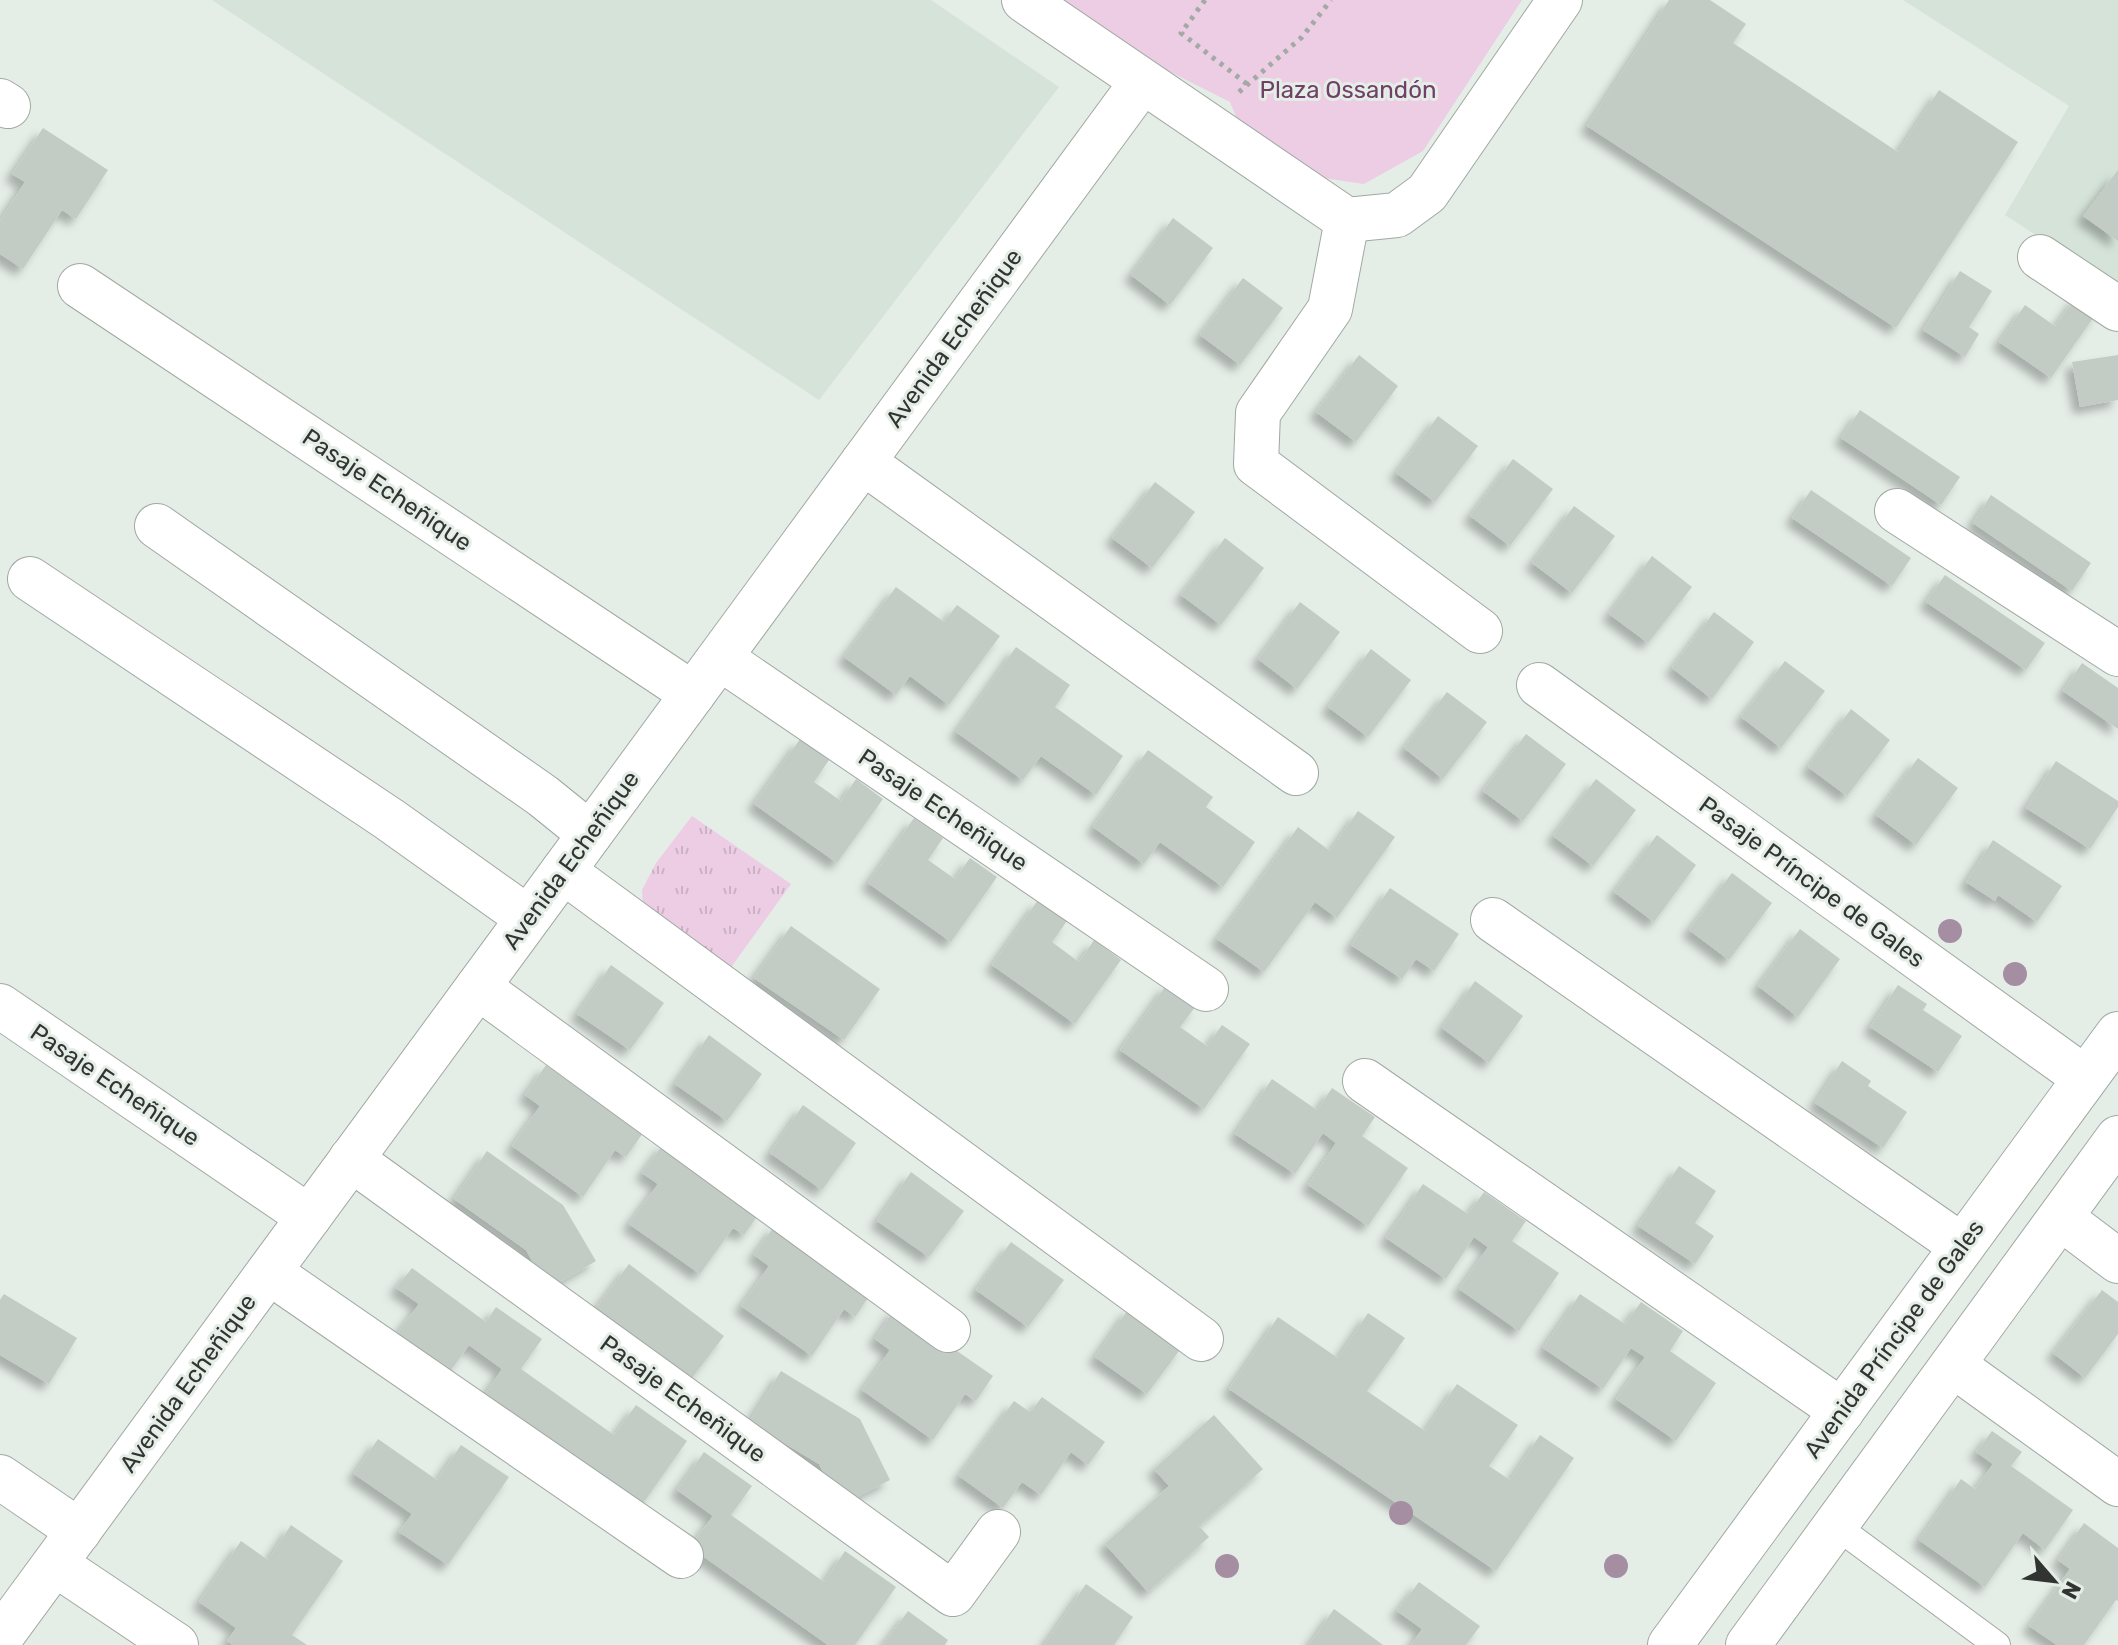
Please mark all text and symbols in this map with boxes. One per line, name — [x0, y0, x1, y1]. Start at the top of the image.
park label: Plaza Ossandón — [1260, 76, 1436, 104]
street label: Avenida Echeñique — [880, 243, 1028, 433]
street label: Pasaje Echeñique — [297, 423, 477, 557]
street label: Pasaje Echeñique — [853, 743, 1033, 877]
street label: Avenida Echeñique — [497, 765, 645, 955]
street label: Pasaje Príncipe de Gales — [1694, 791, 1930, 973]
street label: Pasaje Echeñique — [25, 1018, 205, 1152]
street label: Avenida Príncipe de Gales — [1798, 1214, 1990, 1464]
street label: Avenida Echeñique — [114, 1288, 262, 1478]
street label: Pasaje Echeñique — [595, 1330, 771, 1468]
north arrow — [2014, 1541, 2094, 1621]
text: N — [2056, 1577, 2087, 1603]

